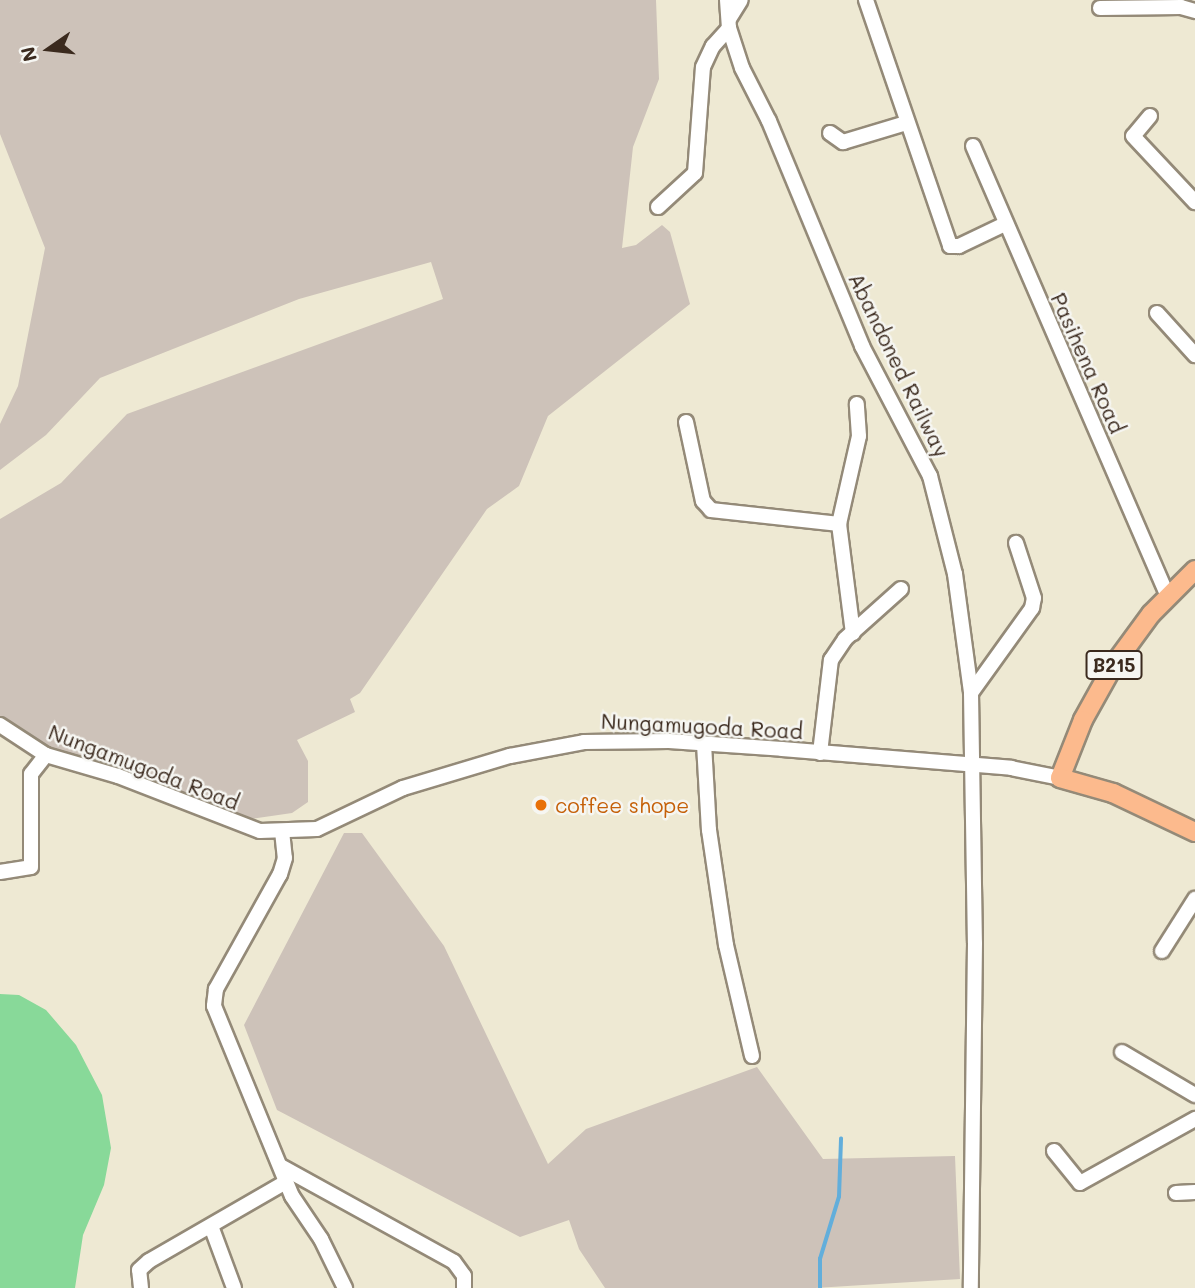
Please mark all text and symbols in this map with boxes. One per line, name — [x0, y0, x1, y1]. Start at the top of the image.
north arrow — [14, 14, 84, 84]
text: N — [14, 44, 42, 64]
street label: Abandoned Railway — [843, 269, 955, 461]
street label: Pasihena Road — [1046, 289, 1130, 437]
road number: B215 — [1084, 650, 1144, 680]
street label: Nungamugoda Road — [600, 708, 804, 744]
street label: Nungamugoda Road — [45, 719, 243, 815]
place label: coffee shope — [555, 792, 689, 818]
marker: coffee shope — [533, 797, 549, 813]

